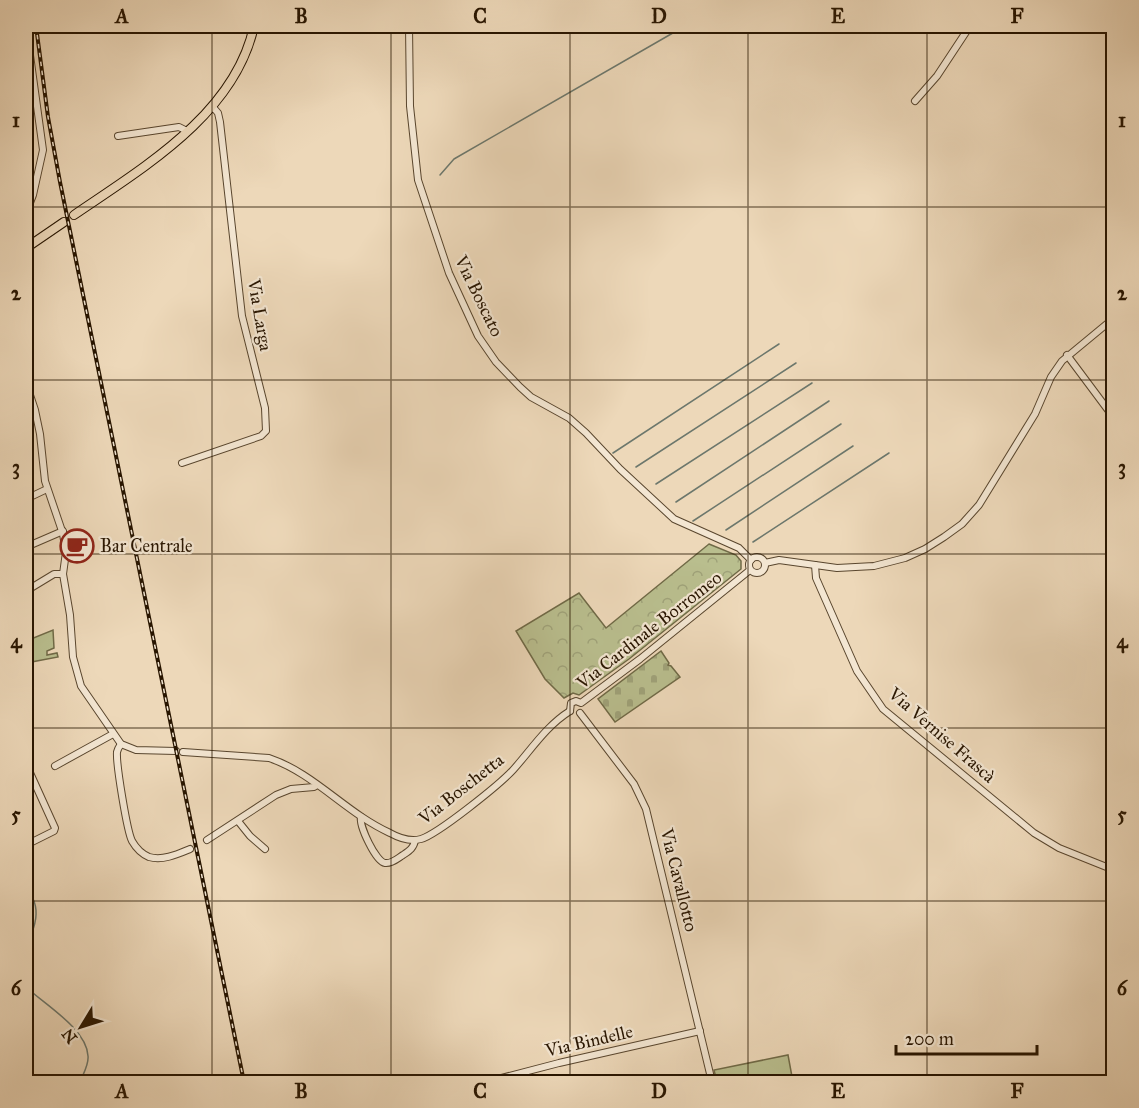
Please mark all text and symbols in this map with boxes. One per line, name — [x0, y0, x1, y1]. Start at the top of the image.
text: A — [113, 4, 129, 28]
text: B — [294, 4, 308, 28]
text: C — [473, 4, 487, 28]
text: D — [651, 4, 667, 28]
text: E — [831, 4, 846, 28]
text: F — [1010, 4, 1024, 28]
text: 1 — [12, 108, 20, 132]
text: 1 — [1118, 108, 1126, 132]
street label: Via Boscato — [450, 251, 508, 340]
street label: Via Larga — [242, 276, 277, 353]
text: 2 — [11, 281, 22, 305]
text: 2 — [1117, 281, 1128, 305]
text: 3 — [12, 455, 20, 480]
text: 3 — [1118, 455, 1126, 480]
cafe icon: Bar Centrale — [59, 528, 95, 564]
place label: Bar Centrale — [100, 535, 193, 557]
street label: Via Cardinale Borromeo — [571, 566, 726, 694]
text: 4 — [10, 629, 22, 654]
text: 4 — [1116, 629, 1128, 654]
street label: Via Vernise Frascà — [883, 682, 1000, 788]
street label: Via Boschetta — [413, 749, 508, 830]
text: 5 — [11, 802, 21, 826]
text: 5 — [1117, 802, 1127, 826]
street label: Via Cavallotto — [655, 825, 702, 934]
text: 6 — [11, 976, 23, 1000]
text: 6 — [1117, 976, 1129, 1000]
north arrow — [51, 997, 111, 1057]
scale bar — [896, 1018, 1037, 1056]
street label: Via Bindelle — [542, 1020, 635, 1062]
text: N — [58, 1024, 81, 1047]
text: 200 m — [905, 1028, 954, 1050]
text: A — [113, 1079, 129, 1103]
text: B — [294, 1079, 308, 1103]
text: C — [473, 1079, 487, 1103]
text: D — [651, 1079, 667, 1103]
text: E — [831, 1079, 846, 1103]
text: F — [1010, 1079, 1024, 1103]

